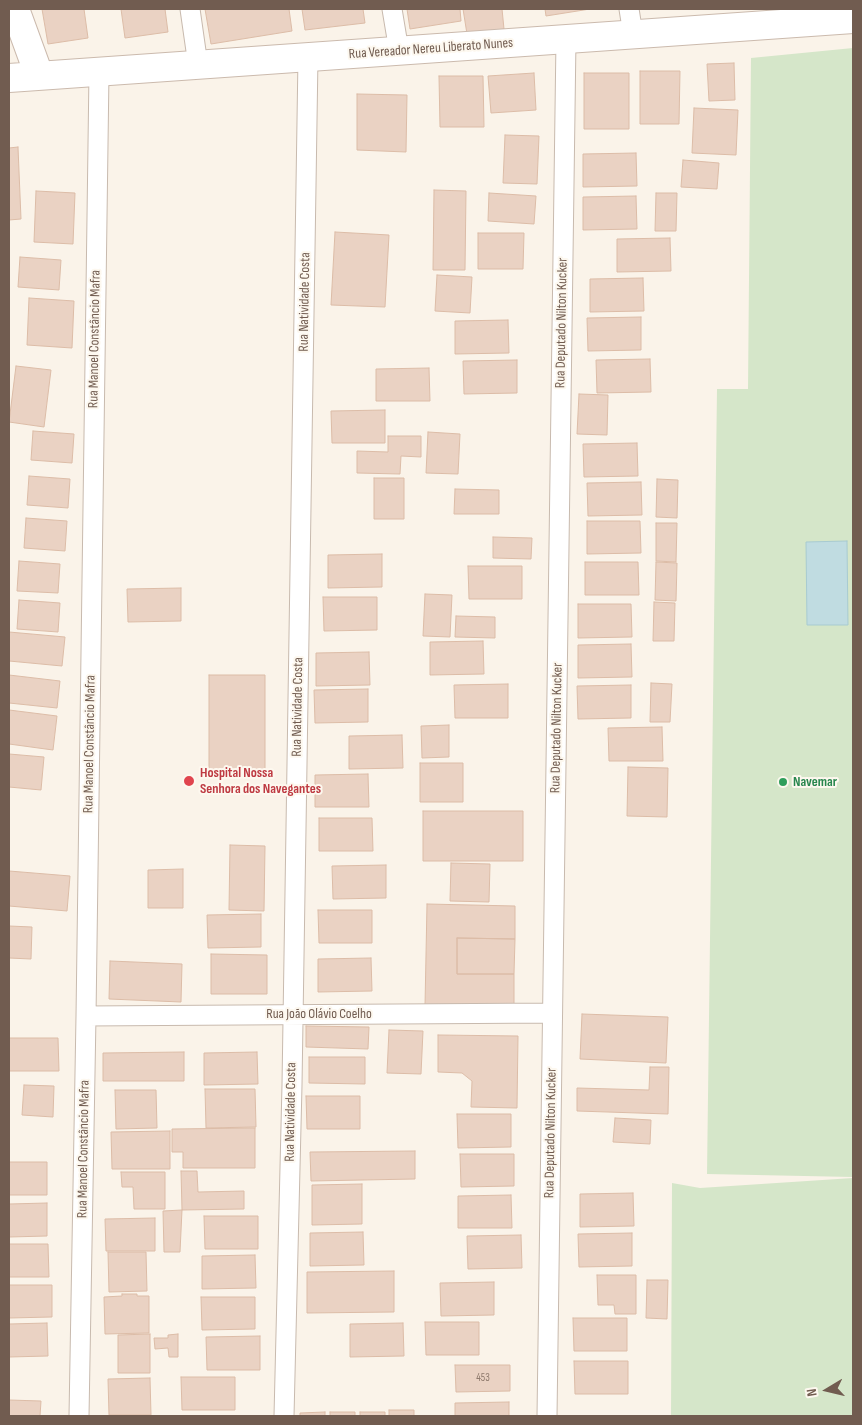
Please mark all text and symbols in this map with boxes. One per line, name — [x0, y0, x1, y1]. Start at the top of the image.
street label: Rua Vereador Nereu Liberato Nunes — [348, 35, 514, 63]
street label: Rua Natividade Costa — [296, 252, 314, 352]
street label: Rua Deputado Nilton Kucker — [552, 258, 572, 388]
street label: Rua Manoel Constâncio Mafra — [85, 270, 105, 408]
street label: Rua Natividade Costa — [289, 657, 307, 757]
street label: Rua Deputado Nilton Kucker — [547, 663, 567, 793]
street label: Rua Manoel Constâncio Mafra — [80, 675, 100, 813]
place label: Hospital Nossa Senhora dos Navegantes — [200, 765, 321, 798]
marker: Hospital Nossa Senhora dos Navegantes — [182, 774, 196, 788]
place label: Navemar — [793, 774, 837, 790]
marker: Navemar — [777, 776, 789, 788]
street label: Rua João Olávio Coelho — [266, 1006, 372, 1022]
street label: Rua Natividade Costa — [282, 1062, 300, 1162]
street label: Rua Deputado Nilton Kucker — [541, 1068, 561, 1198]
street label: Rua Manoel Constâncio Mafra — [74, 1080, 94, 1218]
north arrow — [802, 1365, 852, 1415]
house number: 453 — [476, 1371, 490, 1385]
text: N — [803, 1387, 821, 1397]

